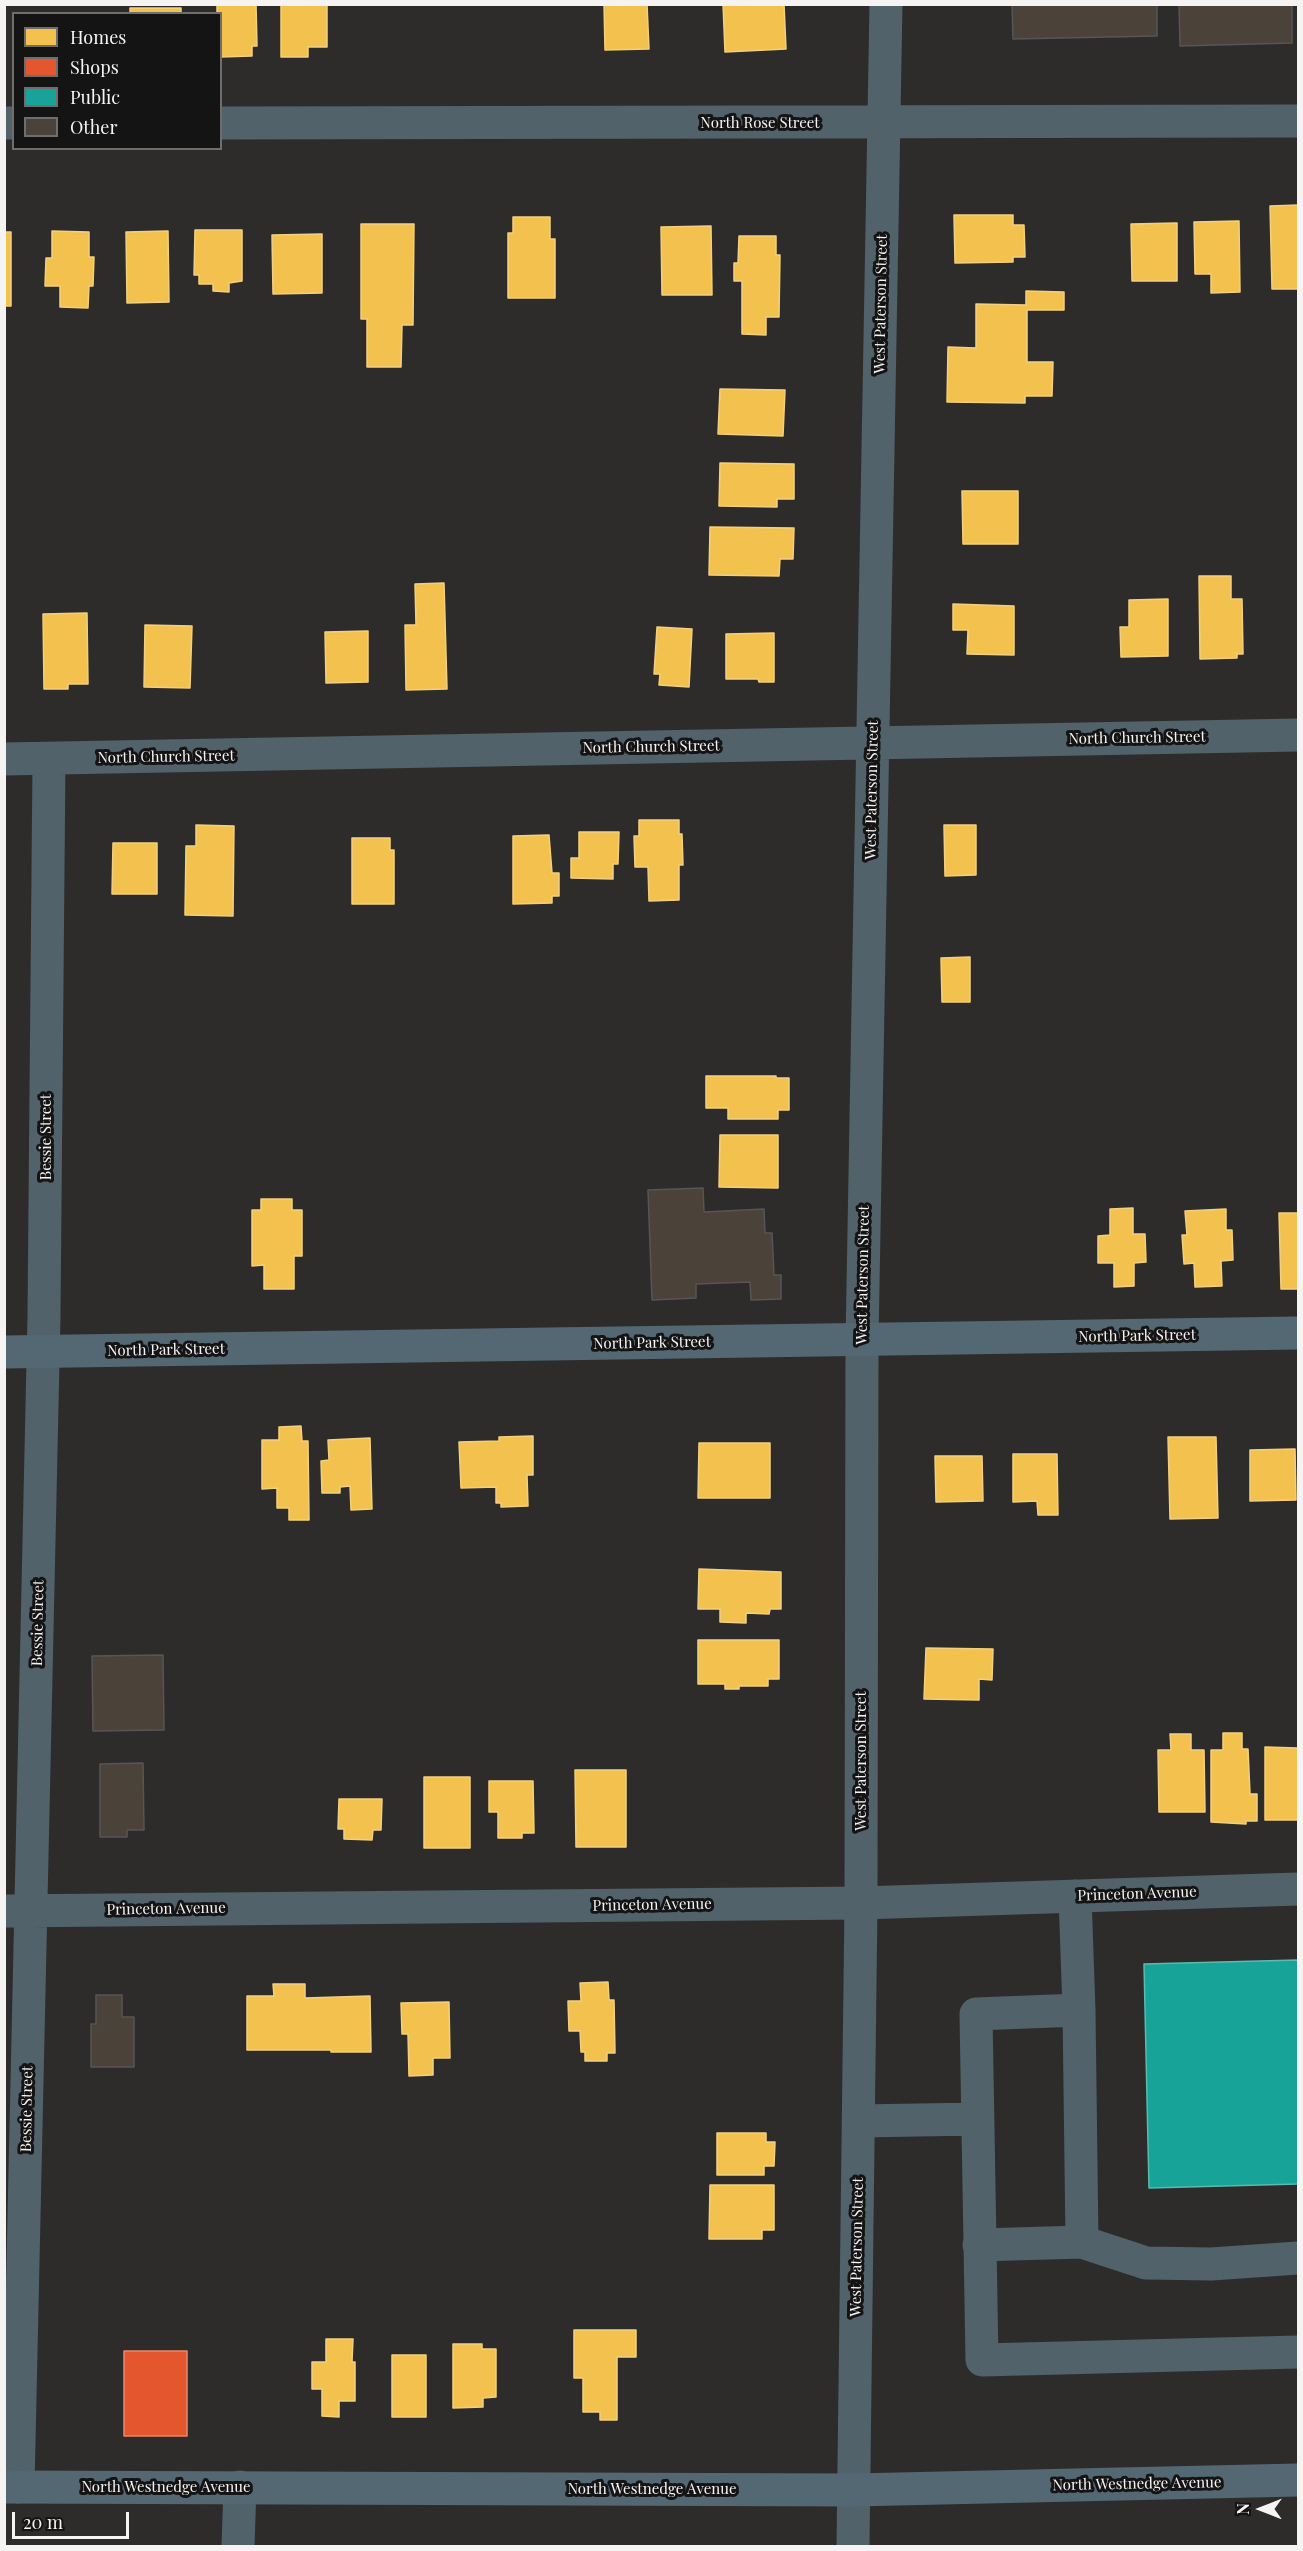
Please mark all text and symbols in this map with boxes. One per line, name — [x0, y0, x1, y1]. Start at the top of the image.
legend — [12, 12, 222, 150]
text: Homes — [70, 25, 126, 49]
text: Shops — [70, 55, 119, 79]
text: Public — [70, 85, 120, 109]
street label: North Rose Street — [700, 114, 820, 132]
text: Other — [70, 115, 117, 139]
street label: West Paterson Street — [871, 234, 891, 374]
street label: West Paterson Street — [862, 720, 882, 860]
street label: North Church Street — [1068, 728, 1206, 748]
street label: North Church Street — [582, 737, 720, 757]
street label: North Church Street — [97, 747, 235, 767]
street label: Bessie Street — [37, 1094, 55, 1180]
street label: West Paterson Street — [853, 1205, 873, 1345]
street label: North Park Street — [1078, 1326, 1196, 1346]
street label: North Park Street — [593, 1333, 711, 1353]
street label: North Park Street — [107, 1340, 225, 1360]
street label: Bessie Street — [28, 1580, 48, 1666]
street label: West Paterson Street — [852, 1691, 870, 1831]
street label: Princeton Avenue — [1077, 1883, 1197, 1905]
street label: Princeton Avenue — [592, 1895, 712, 1915]
street label: Princeton Avenue — [106, 1899, 226, 1919]
street label: Bessie Street — [17, 2066, 37, 2152]
street label: West Paterson Street — [847, 2177, 867, 2317]
street label: North Westnedge Avenue — [1052, 2474, 1222, 2494]
street label: North Westnedge Avenue — [81, 2478, 251, 2496]
north arrow — [1231, 2479, 1291, 2539]
street label: North Westnedge Avenue — [567, 2480, 737, 2498]
scale bar — [15, 2500, 132, 2538]
text: N — [1232, 2503, 1253, 2515]
text: 20 m — [23, 2510, 63, 2534]

